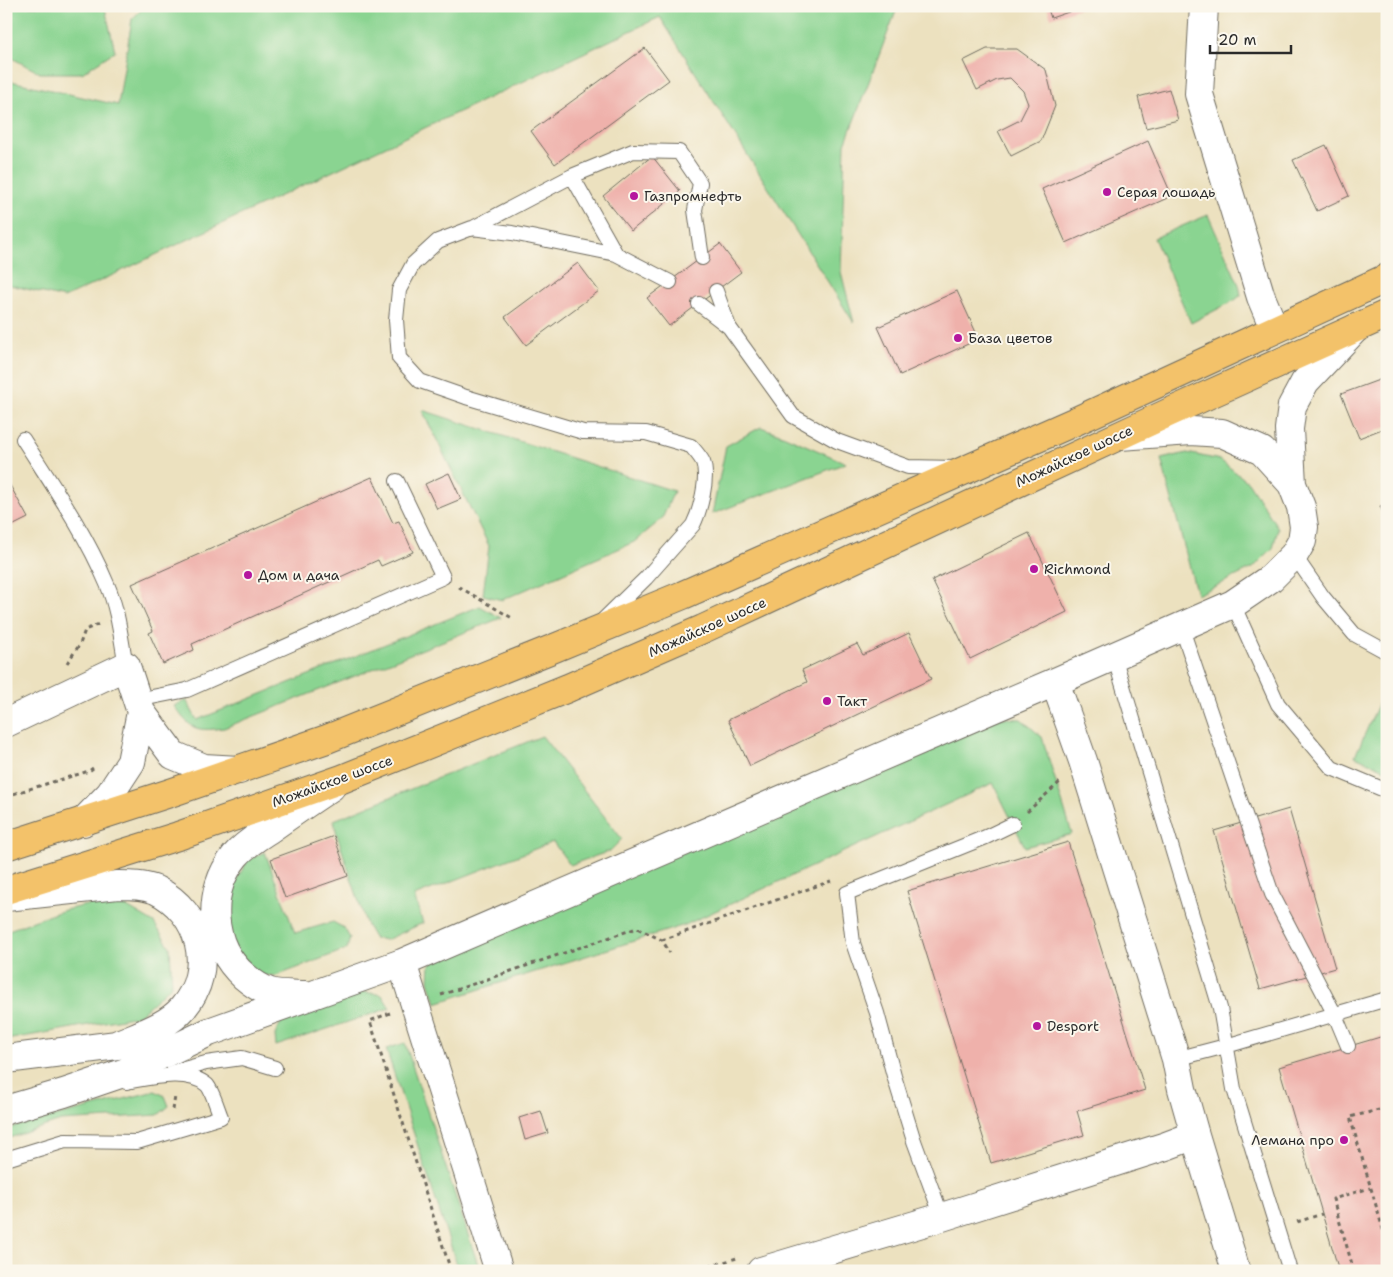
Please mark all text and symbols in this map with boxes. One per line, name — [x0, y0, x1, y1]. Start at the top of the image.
scale bar — [1210, 22, 1292, 54]
text: 20 m — [1218, 30, 1257, 50]
place label: Серая лошадь — [1117, 183, 1215, 201]
marker: Серая лошадь — [1101, 186, 1113, 198]
place label: Газпромнефть — [644, 187, 742, 205]
marker: Газпромнефть — [628, 190, 640, 202]
place label: База цветов — [968, 329, 1052, 347]
marker: База цветов — [952, 332, 964, 344]
street label: Можайское шоссе — [1013, 421, 1136, 491]
place label: Richmond — [1044, 560, 1111, 578]
marker: Richmond — [1028, 563, 1040, 575]
place label: Дом и дача — [258, 566, 340, 584]
marker: Дом и дача — [242, 569, 254, 581]
street label: Можайское шоссе — [645, 593, 769, 661]
place label: Такт — [837, 692, 868, 710]
marker: Такт — [821, 695, 833, 707]
street label: Можайское шоссе — [269, 751, 395, 811]
place label: Desport — [1047, 1017, 1099, 1035]
marker: Desport — [1031, 1020, 1043, 1032]
place label: Лемана про — [1251, 1131, 1334, 1149]
marker: Лемана про — [1338, 1134, 1350, 1146]

